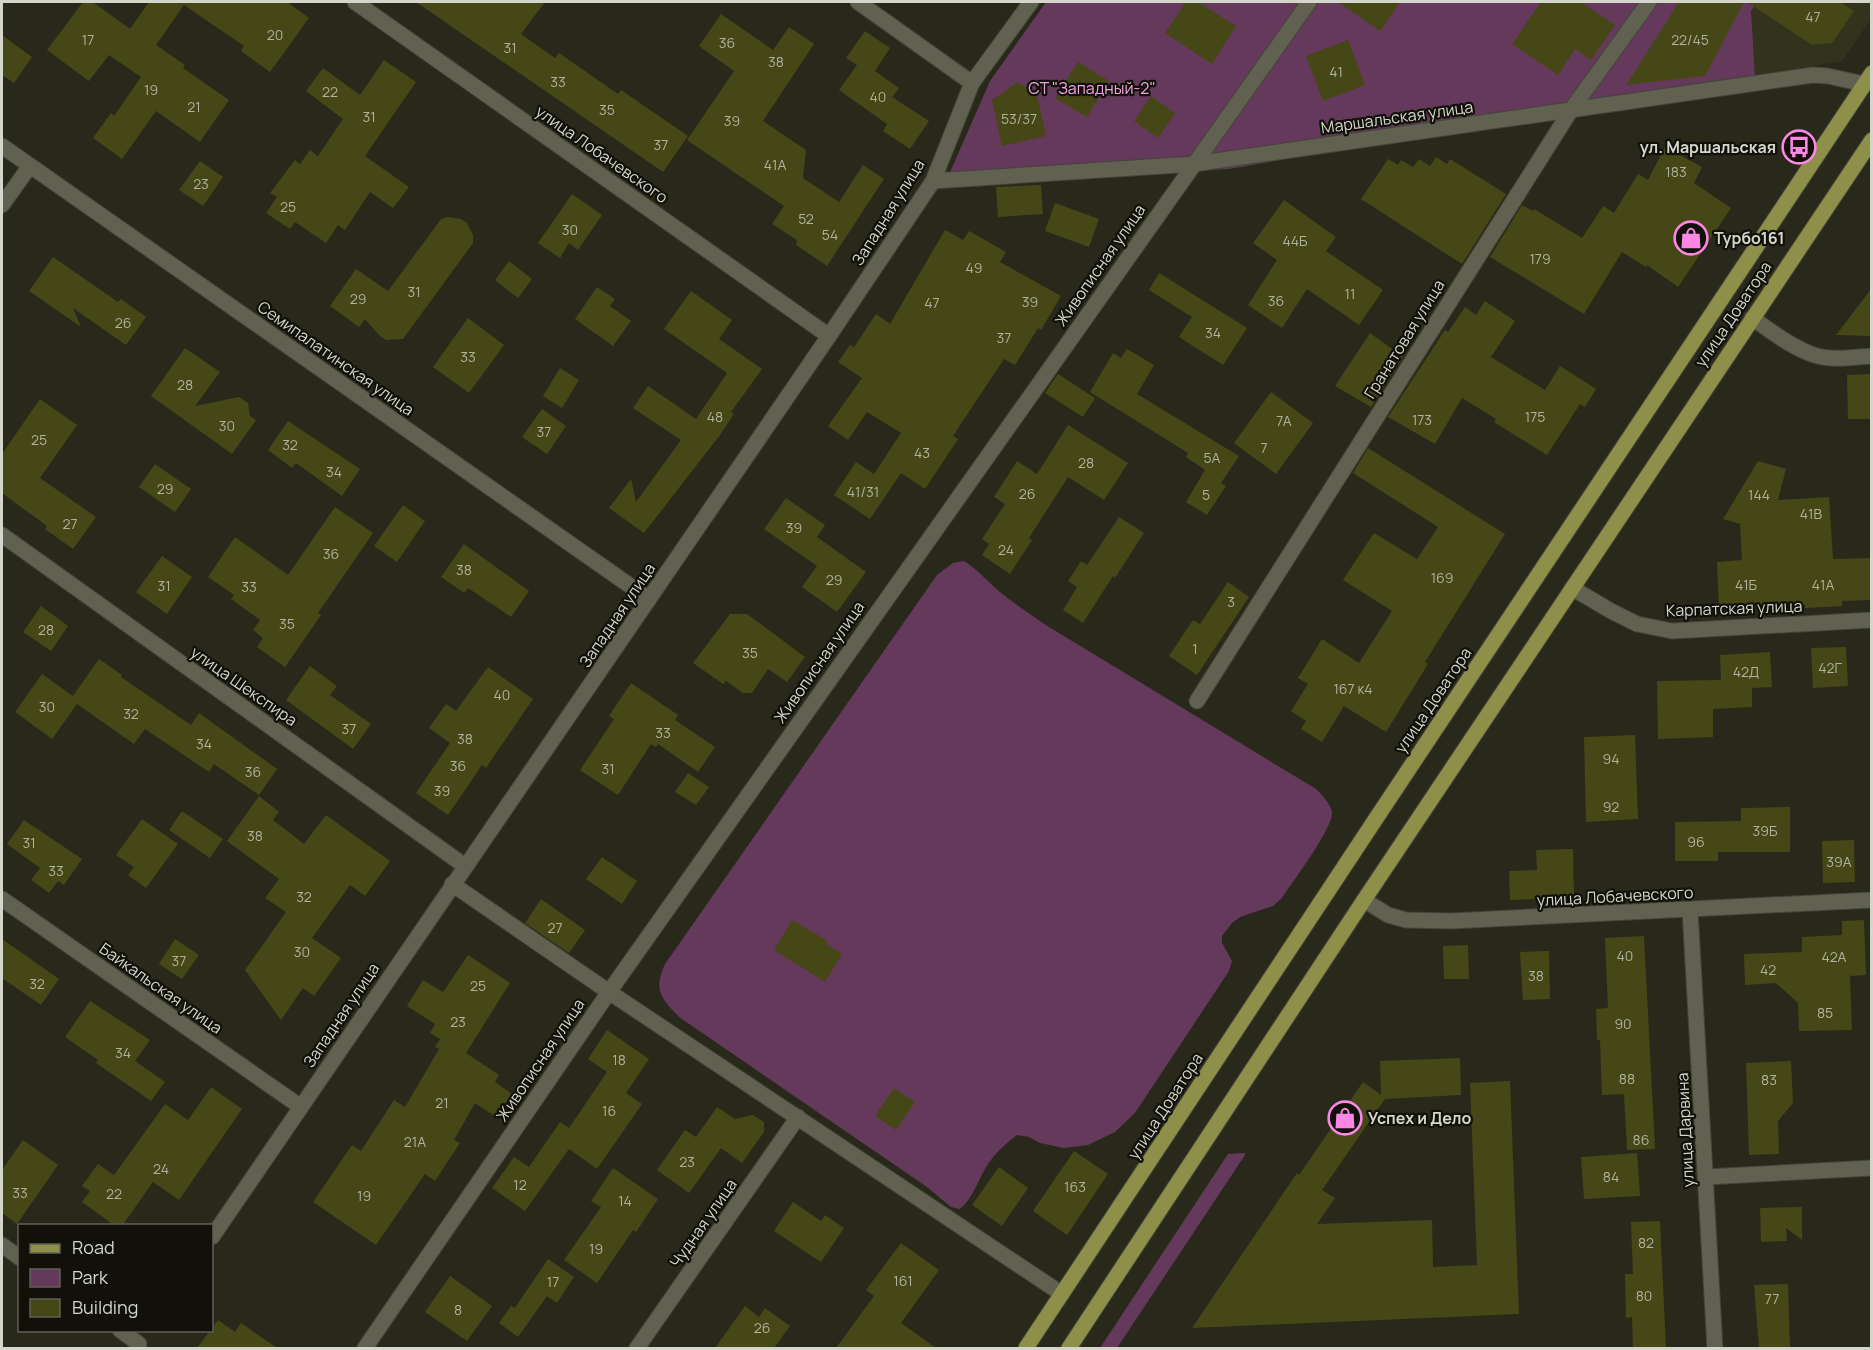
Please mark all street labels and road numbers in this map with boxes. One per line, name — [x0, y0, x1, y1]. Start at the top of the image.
street label: Маршальская улица — [1319, 95, 1475, 139]
street label: улица Лобачевского — [531, 100, 673, 208]
street label: Западная улица — [846, 155, 930, 269]
street label: Живописная улица — [1050, 200, 1150, 330]
street label: улица Доватора — [1690, 257, 1776, 371]
street label: Гранатовая улица — [1359, 275, 1449, 403]
street label: Семипалатинская улица — [253, 296, 419, 420]
street label: Западная улица — [574, 558, 660, 672]
street label: Карпатская улица — [1665, 595, 1803, 621]
street label: Живописная улица — [769, 597, 869, 727]
street label: улица Шекспира — [186, 641, 302, 731]
street label: улица Доватора — [1390, 643, 1476, 757]
street label: улица Лобачевского — [1536, 881, 1694, 911]
street label: Байкальская улица — [95, 937, 227, 1039]
street label: Западная улица — [298, 958, 384, 1072]
street label: Живописная улица — [491, 994, 589, 1126]
street label: улица Доватора — [1122, 1048, 1208, 1164]
street label: улица Дарвина — [1671, 1072, 1699, 1188]
street label: Чудная улица — [664, 1174, 742, 1272]

